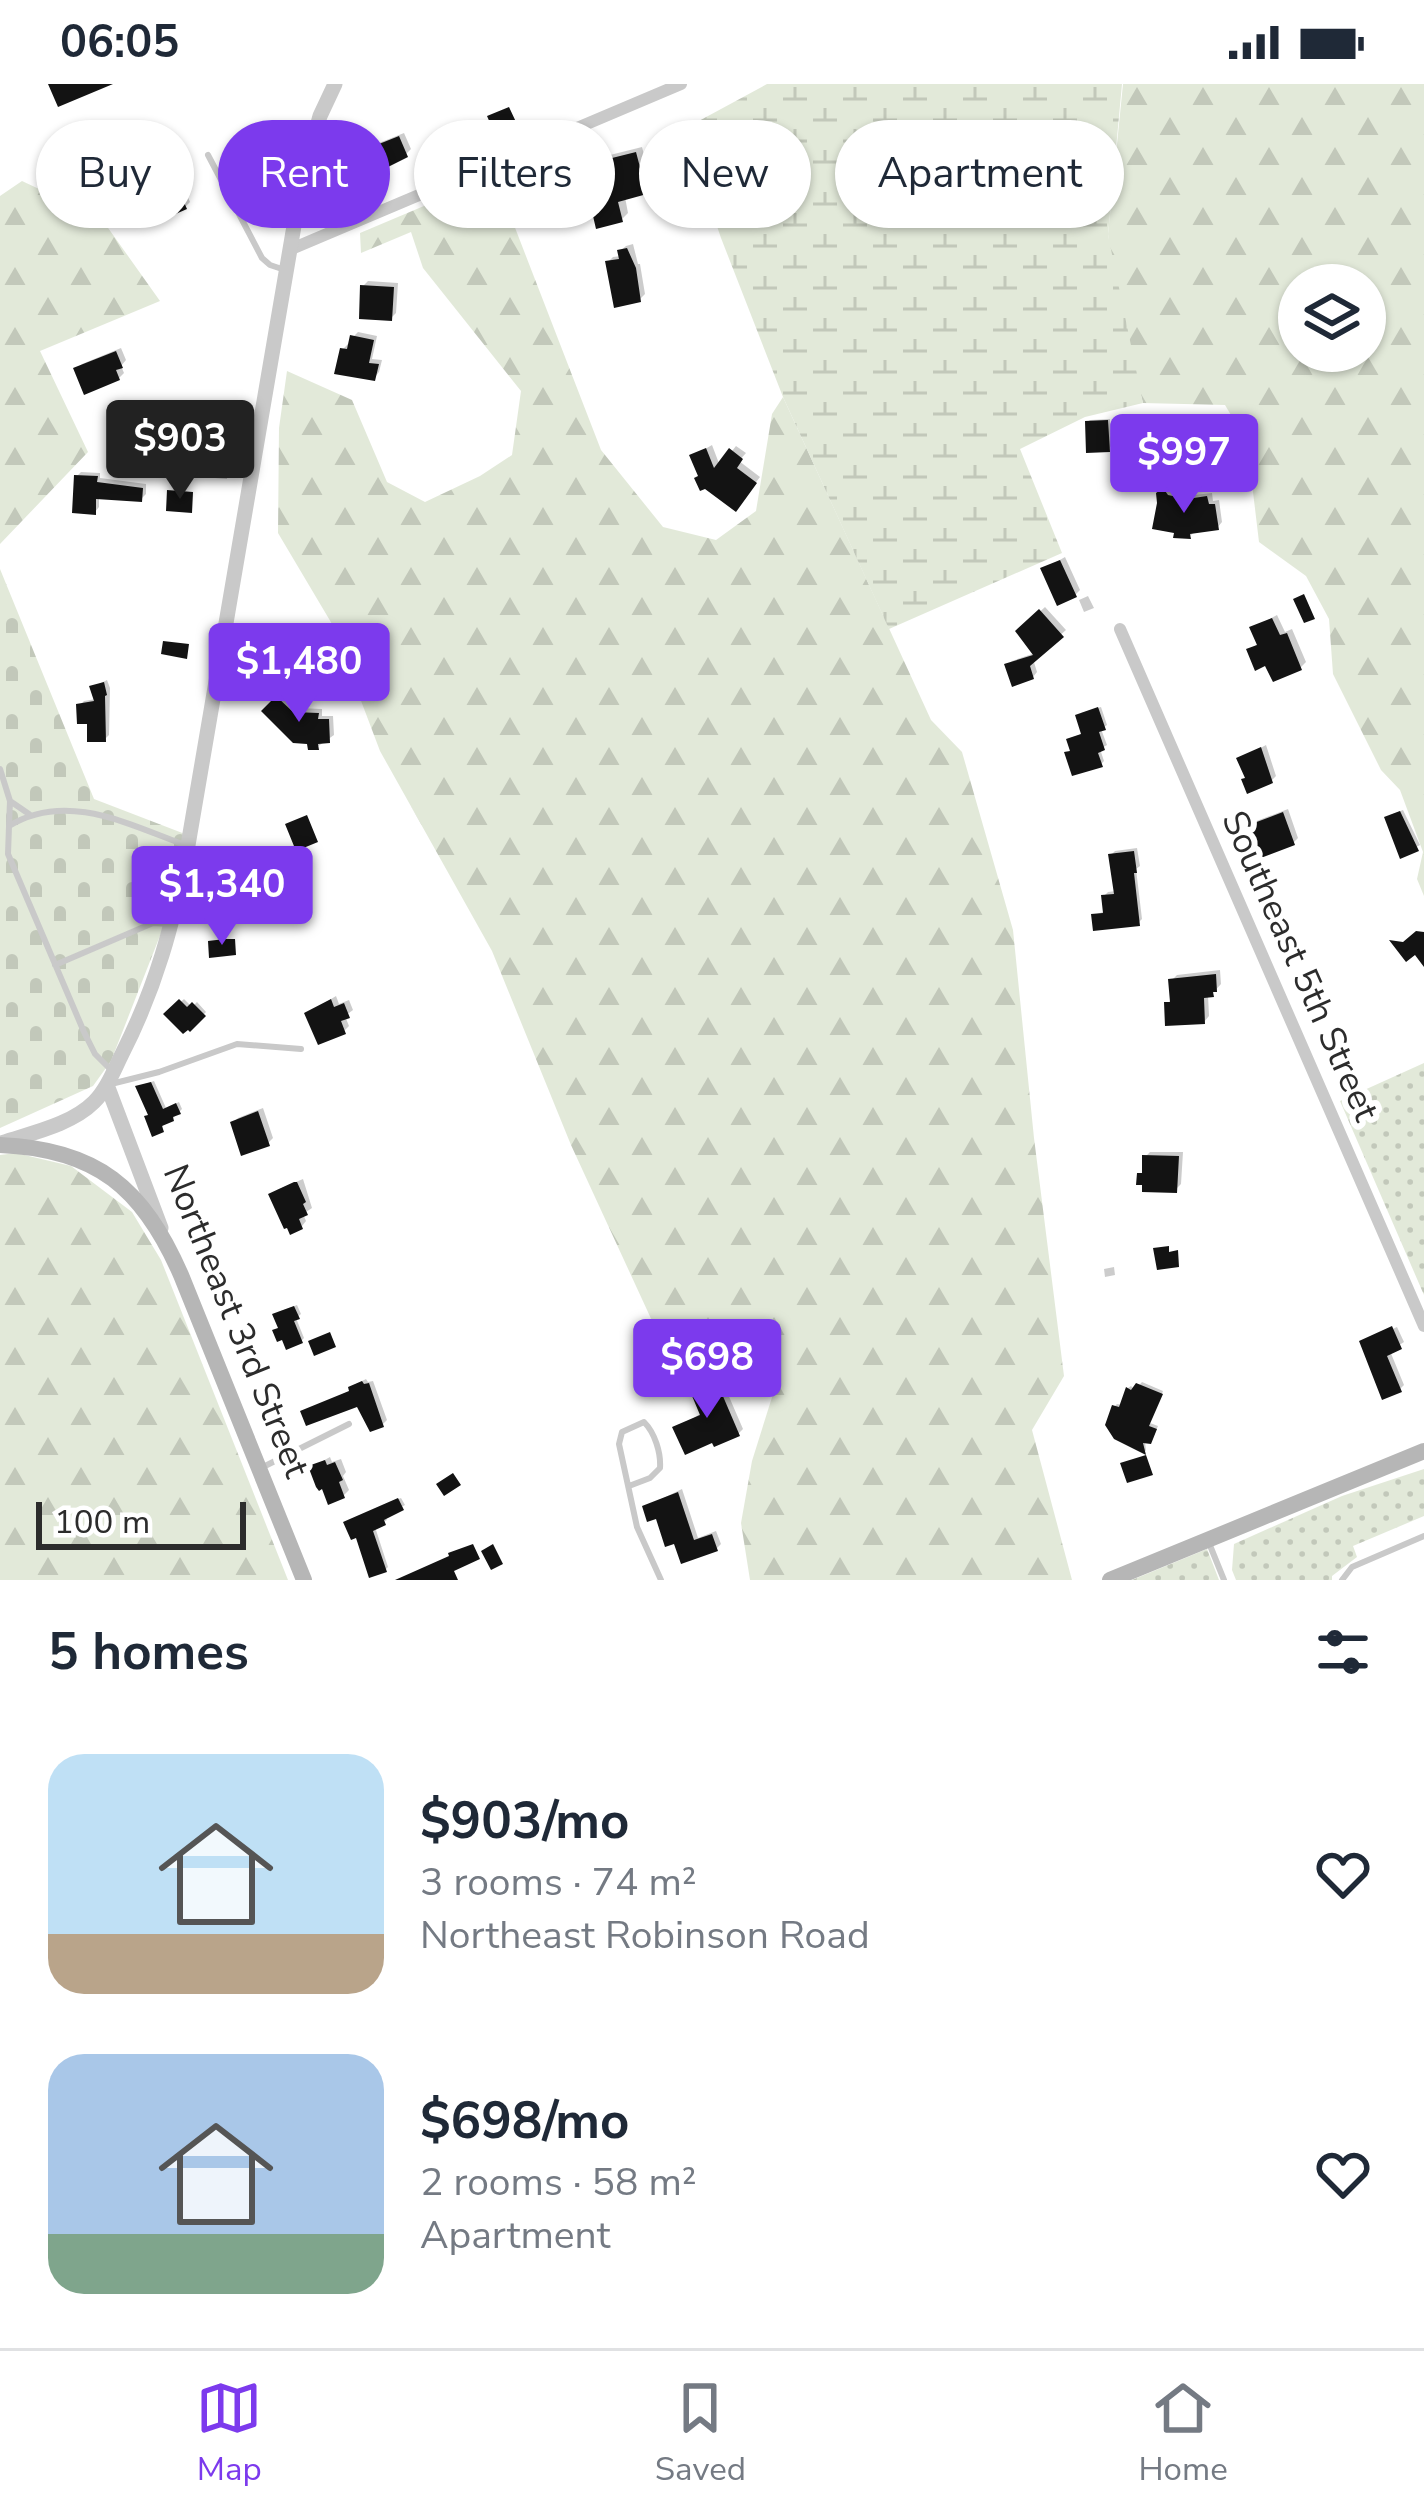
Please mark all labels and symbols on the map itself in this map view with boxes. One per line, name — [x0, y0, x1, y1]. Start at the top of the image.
pin: $903 — [109, 400, 251, 502]
pin: $997 — [1113, 414, 1255, 516]
pin: $1,480 — [201, 623, 397, 725]
street label: Southeast 5th Street — [1210, 803, 1391, 1129]
pin: $1,340 — [124, 846, 320, 948]
street label: Northeast 3rd Street — [151, 1157, 321, 1485]
pin: $698 — [636, 1319, 778, 1421]
scale bar — [36, 1496, 246, 1549]

